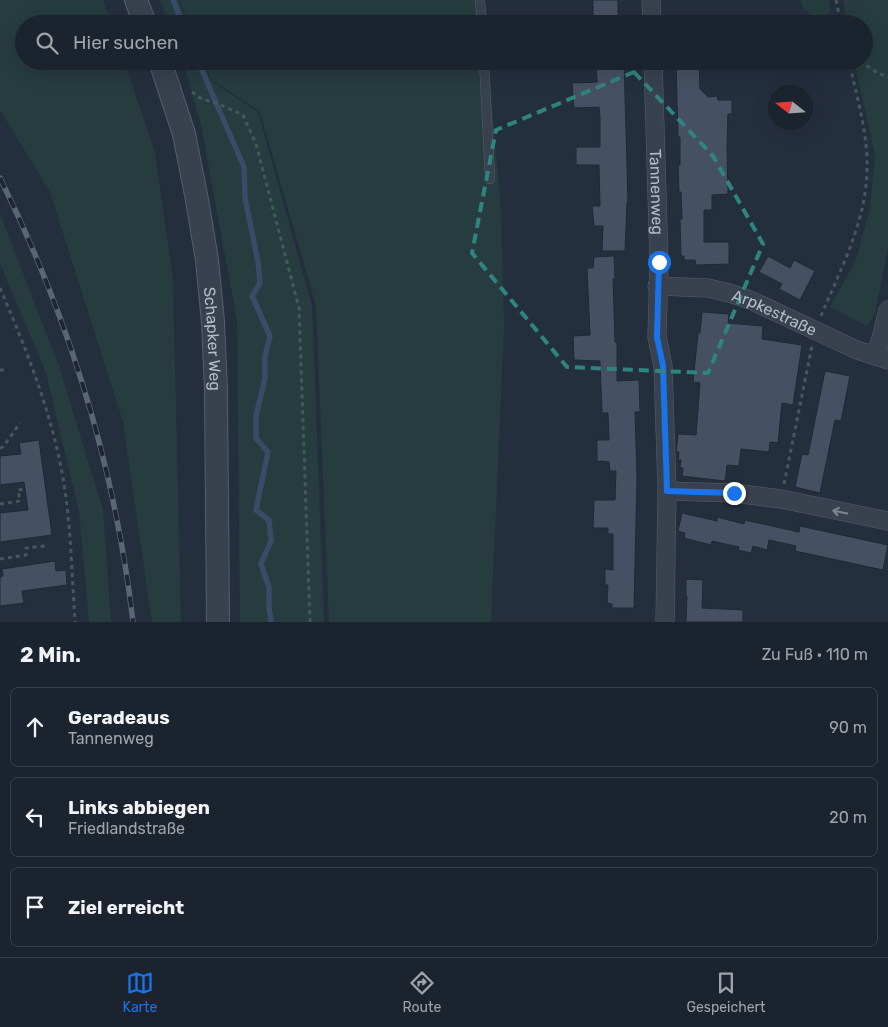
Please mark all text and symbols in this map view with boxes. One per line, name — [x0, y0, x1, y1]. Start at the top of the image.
search box — [15, 15, 873, 70]
icon: search — [33, 29, 61, 57]
text: Hier suchen — [73, 31, 179, 54]
north arrow — [768, 85, 813, 130]
street label: Tannenweg — [646, 149, 667, 235]
route start — [648, 251, 671, 274]
street label: Schapker Weg — [200, 286, 225, 391]
street label: Arpkestraße — [730, 286, 820, 340]
route end — [723, 482, 746, 505]
one-way arrow — [833, 506, 849, 516]
text: 2 Min. — [20, 642, 81, 667]
text: Zu Fuß · 110 m — [762, 645, 868, 664]
text: Geradeaus — [68, 706, 170, 729]
icon: ahead — [21, 713, 49, 741]
text: 90 m — [829, 718, 867, 737]
text: Tannenweg — [68, 729, 154, 748]
text: Links abbiegen — [68, 796, 210, 819]
icon: left — [21, 803, 49, 831]
text: 20 m — [829, 808, 867, 827]
text: Friedlandstraße — [68, 819, 185, 838]
icon: arrive — [21, 893, 49, 921]
text: Ziel erreicht — [68, 896, 184, 919]
tab: Karte — [123, 969, 157, 1016]
tab: Route — [402, 969, 441, 1016]
tab: Gespeichert — [686, 969, 765, 1016]

